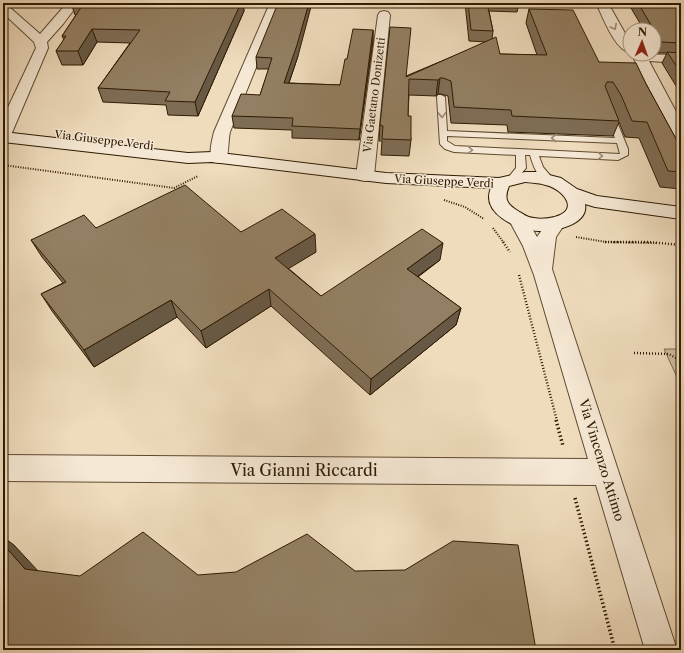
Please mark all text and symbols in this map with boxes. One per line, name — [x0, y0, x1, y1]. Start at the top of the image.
north arrow — [622, 22, 662, 62]
one-way arrow — [610, 23, 617, 30]
text: N — [637, 25, 648, 39]
street label: Via Gaetano Donizetti — [360, 36, 388, 154]
one-way arrow — [438, 112, 446, 118]
street label: Via Giuseppe Verdi — [53, 127, 155, 153]
one-way arrow — [551, 134, 557, 142]
one-way arrow — [467, 146, 473, 154]
one-way arrow — [597, 152, 603, 161]
street label: Via Giuseppe Verdi — [393, 171, 495, 191]
street label: Via Vincenzo Attimo — [575, 396, 628, 523]
street label: Via Gianni Riccardi — [229, 460, 378, 480]

